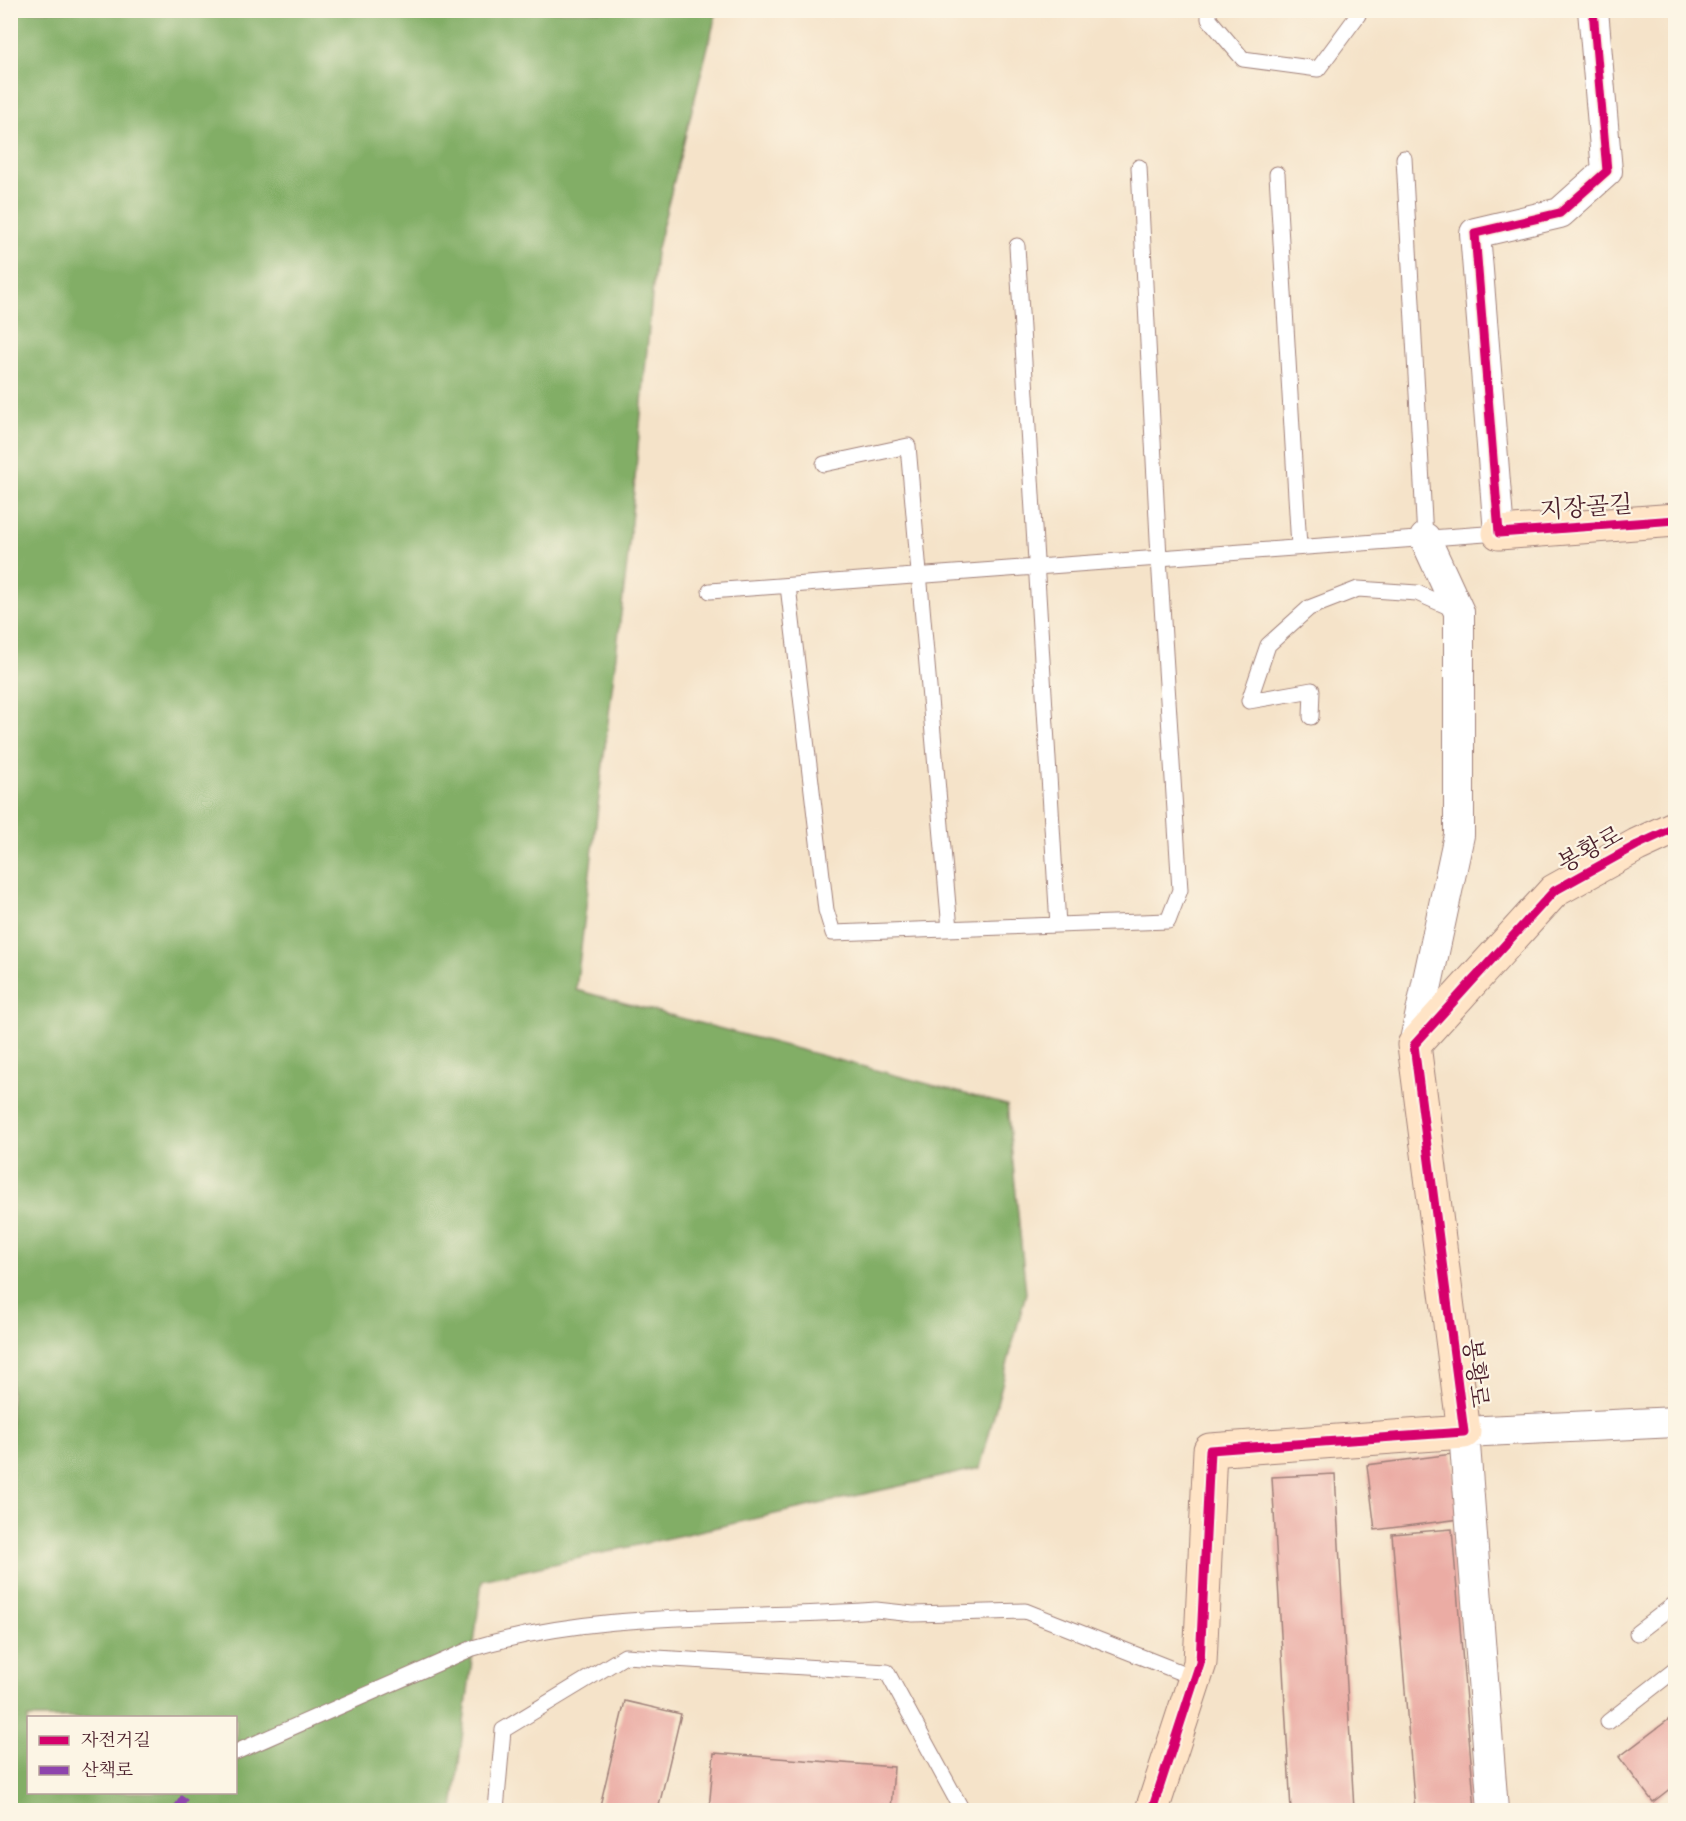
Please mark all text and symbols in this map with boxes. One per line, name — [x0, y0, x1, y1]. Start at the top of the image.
street label: 지장골길 — [1539, 489, 1633, 525]
street label: 봉황로 — [1552, 819, 1628, 879]
street label: 봉황로 — [1457, 1337, 1495, 1409]
legend — [27, 1716, 237, 1794]
text: 자전거길 — [81, 1729, 151, 1751]
text: 산책로 — [81, 1759, 133, 1781]

